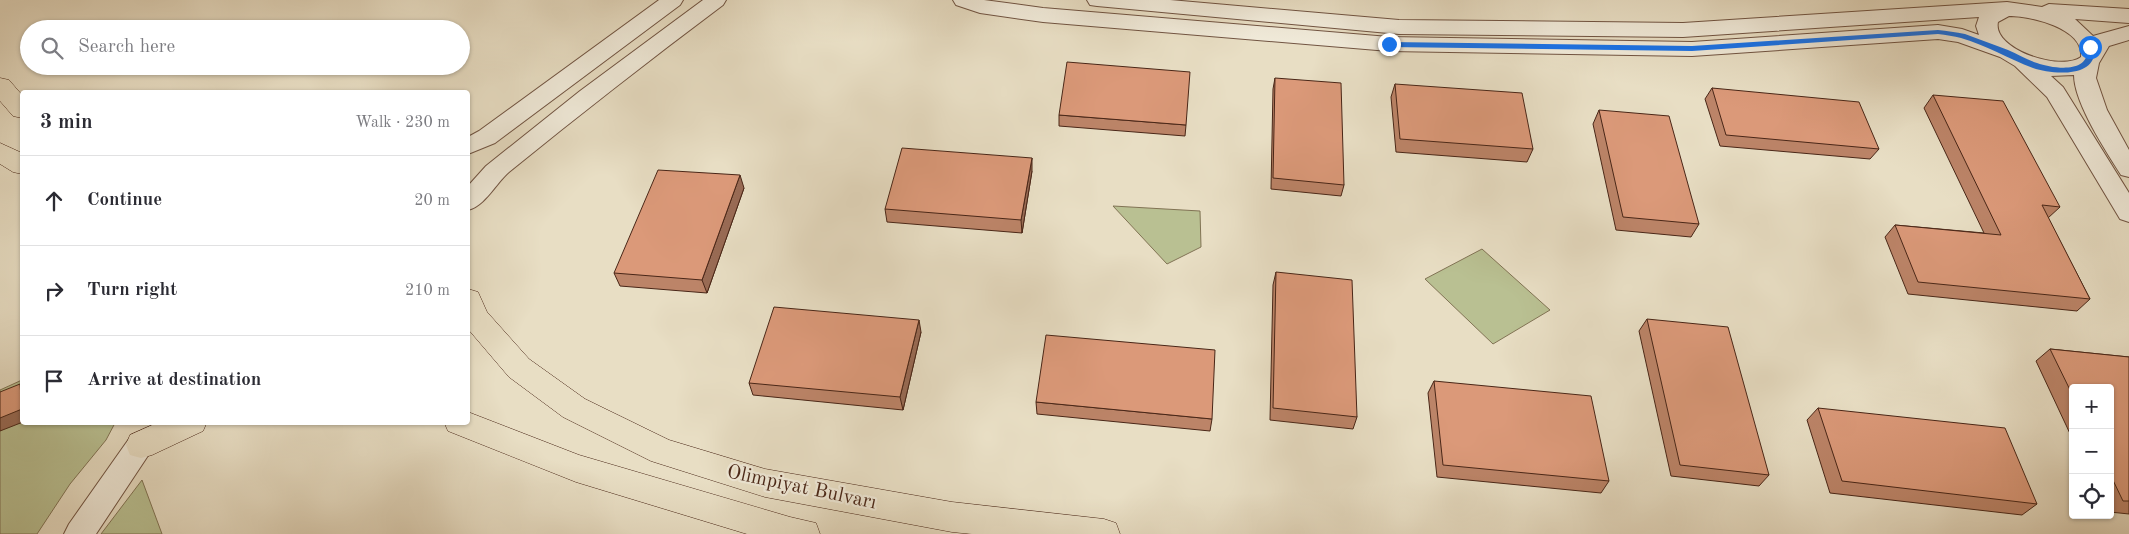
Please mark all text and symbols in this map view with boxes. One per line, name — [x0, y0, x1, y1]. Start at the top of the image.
search box — [20, 20, 470, 75]
route end — [1378, 33, 1401, 56]
icon: search — [38, 34, 66, 62]
route start — [2079, 36, 2102, 59]
text: Search here — [78, 38, 175, 57]
text: 3 min — [40, 112, 93, 133]
text: Walk · 230 m — [355, 115, 450, 131]
icon: ahead — [40, 187, 68, 215]
text: Continue — [87, 191, 162, 210]
text: 20 m — [414, 193, 450, 209]
icon: right — [40, 277, 68, 305]
text: Turn right — [87, 281, 177, 300]
text: 210 m — [405, 283, 450, 299]
icon: arrive — [40, 367, 68, 395]
text: Arrive at destination — [87, 371, 261, 390]
map controls — [2069, 384, 2114, 519]
button: + — [2069, 384, 2114, 429]
button: − — [2069, 429, 2114, 474]
street label: Olimpiyat Bulvarı — [725, 462, 878, 514]
button: locate — [2069, 474, 2114, 519]

